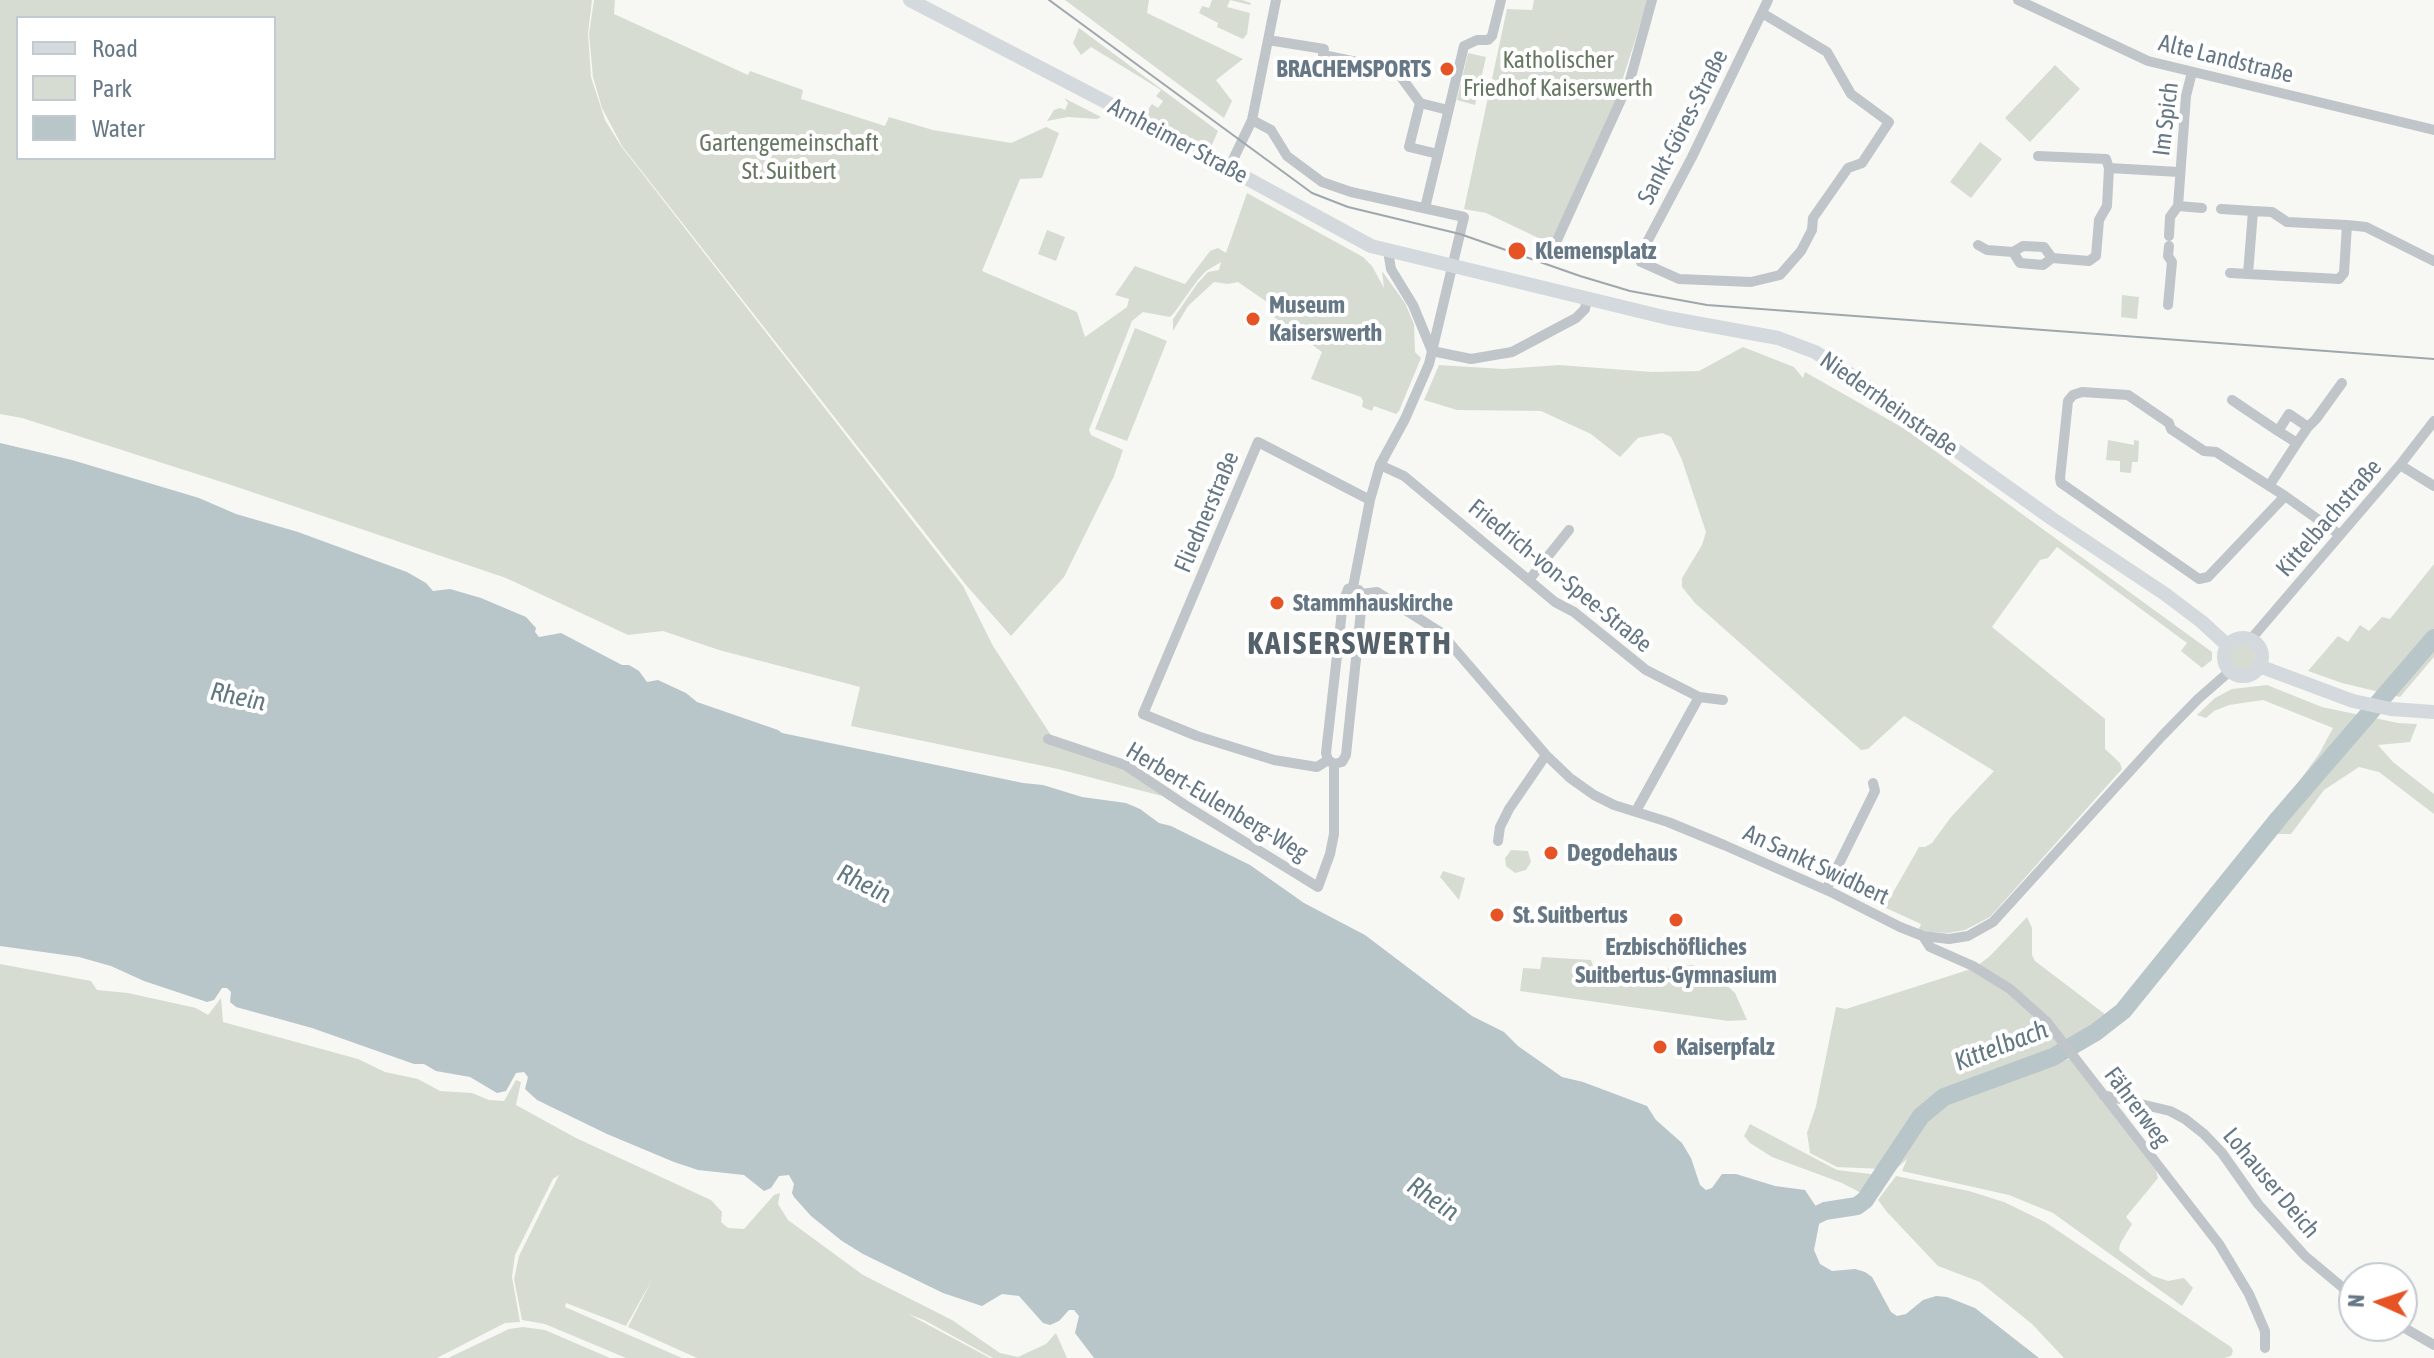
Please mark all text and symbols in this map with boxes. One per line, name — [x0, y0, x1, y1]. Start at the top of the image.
legend — [16, 16, 276, 160]
street label: Alte Landstraße — [2156, 28, 2296, 90]
text: Road — [92, 35, 138, 62]
street label: Sankt-Göres-Straße — [1632, 45, 1734, 209]
park label: Katholischer Friedhof Kaiserswerth — [1463, 46, 1653, 102]
place label: BRACHEMSPORTS — [1276, 55, 1431, 83]
marker: BRACHEMSPORTS — [1438, 60, 1456, 78]
text: Park — [92, 75, 132, 102]
street label: Im Spich — [2147, 80, 2185, 158]
street label: Arnheimer Straße — [1103, 92, 1253, 190]
text: Water — [92, 115, 145, 142]
park label: Gartengemeinschaft St. Suitbert — [699, 129, 879, 185]
place label: Klemensplatz — [1535, 237, 1657, 265]
marker: Klemensplatz — [1506, 240, 1528, 262]
place label: Museum Kaiserswerth — [1269, 291, 1382, 347]
marker: Museum Kaiserswerth — [1244, 310, 1262, 328]
street label: Niederrheinstraße — [1814, 346, 1964, 462]
street label: Fliednerstraße — [1169, 447, 1245, 577]
street label: Kittelbachstraße — [2270, 453, 2388, 583]
street label: Friedrich-von-Spee-Straße — [1462, 493, 1658, 659]
place label: Stammhauskirche — [1293, 589, 1453, 617]
marker: Stammhauskirche — [1268, 594, 1286, 612]
district label: KAISERSWERTH — [1247, 625, 1453, 663]
water label: Rhein — [207, 676, 269, 718]
street label: Herbert-Eulenberg-Weg — [1121, 736, 1313, 868]
street label: An Sankt Swidbert — [1739, 819, 1893, 911]
place label: Degodehaus — [1567, 839, 1678, 867]
marker: Degodehaus — [1542, 844, 1560, 862]
water label: Rhein — [832, 858, 896, 910]
place label: St. Suitbertus — [1513, 901, 1628, 929]
marker: St. Suitbertus — [1488, 906, 1506, 924]
marker: Erzbischöfliches Suitbertus-Gymnasium — [1667, 911, 1685, 929]
place label: Erzbischöfliches Suitbertus-Gymnasium — [1575, 933, 1777, 989]
water label: Kittelbach — [1950, 1014, 2052, 1078]
place label: Kaiserpfalz — [1676, 1033, 1775, 1061]
marker: Kaiserpfalz — [1651, 1038, 1669, 1056]
street label: Fährerweg — [2098, 1061, 2176, 1153]
street label: Lohauser Deich — [2217, 1122, 2325, 1244]
water label: Rhein — [1401, 1170, 1465, 1228]
north arrow — [2338, 1262, 2418, 1342]
text: N — [2343, 1294, 2369, 1308]

